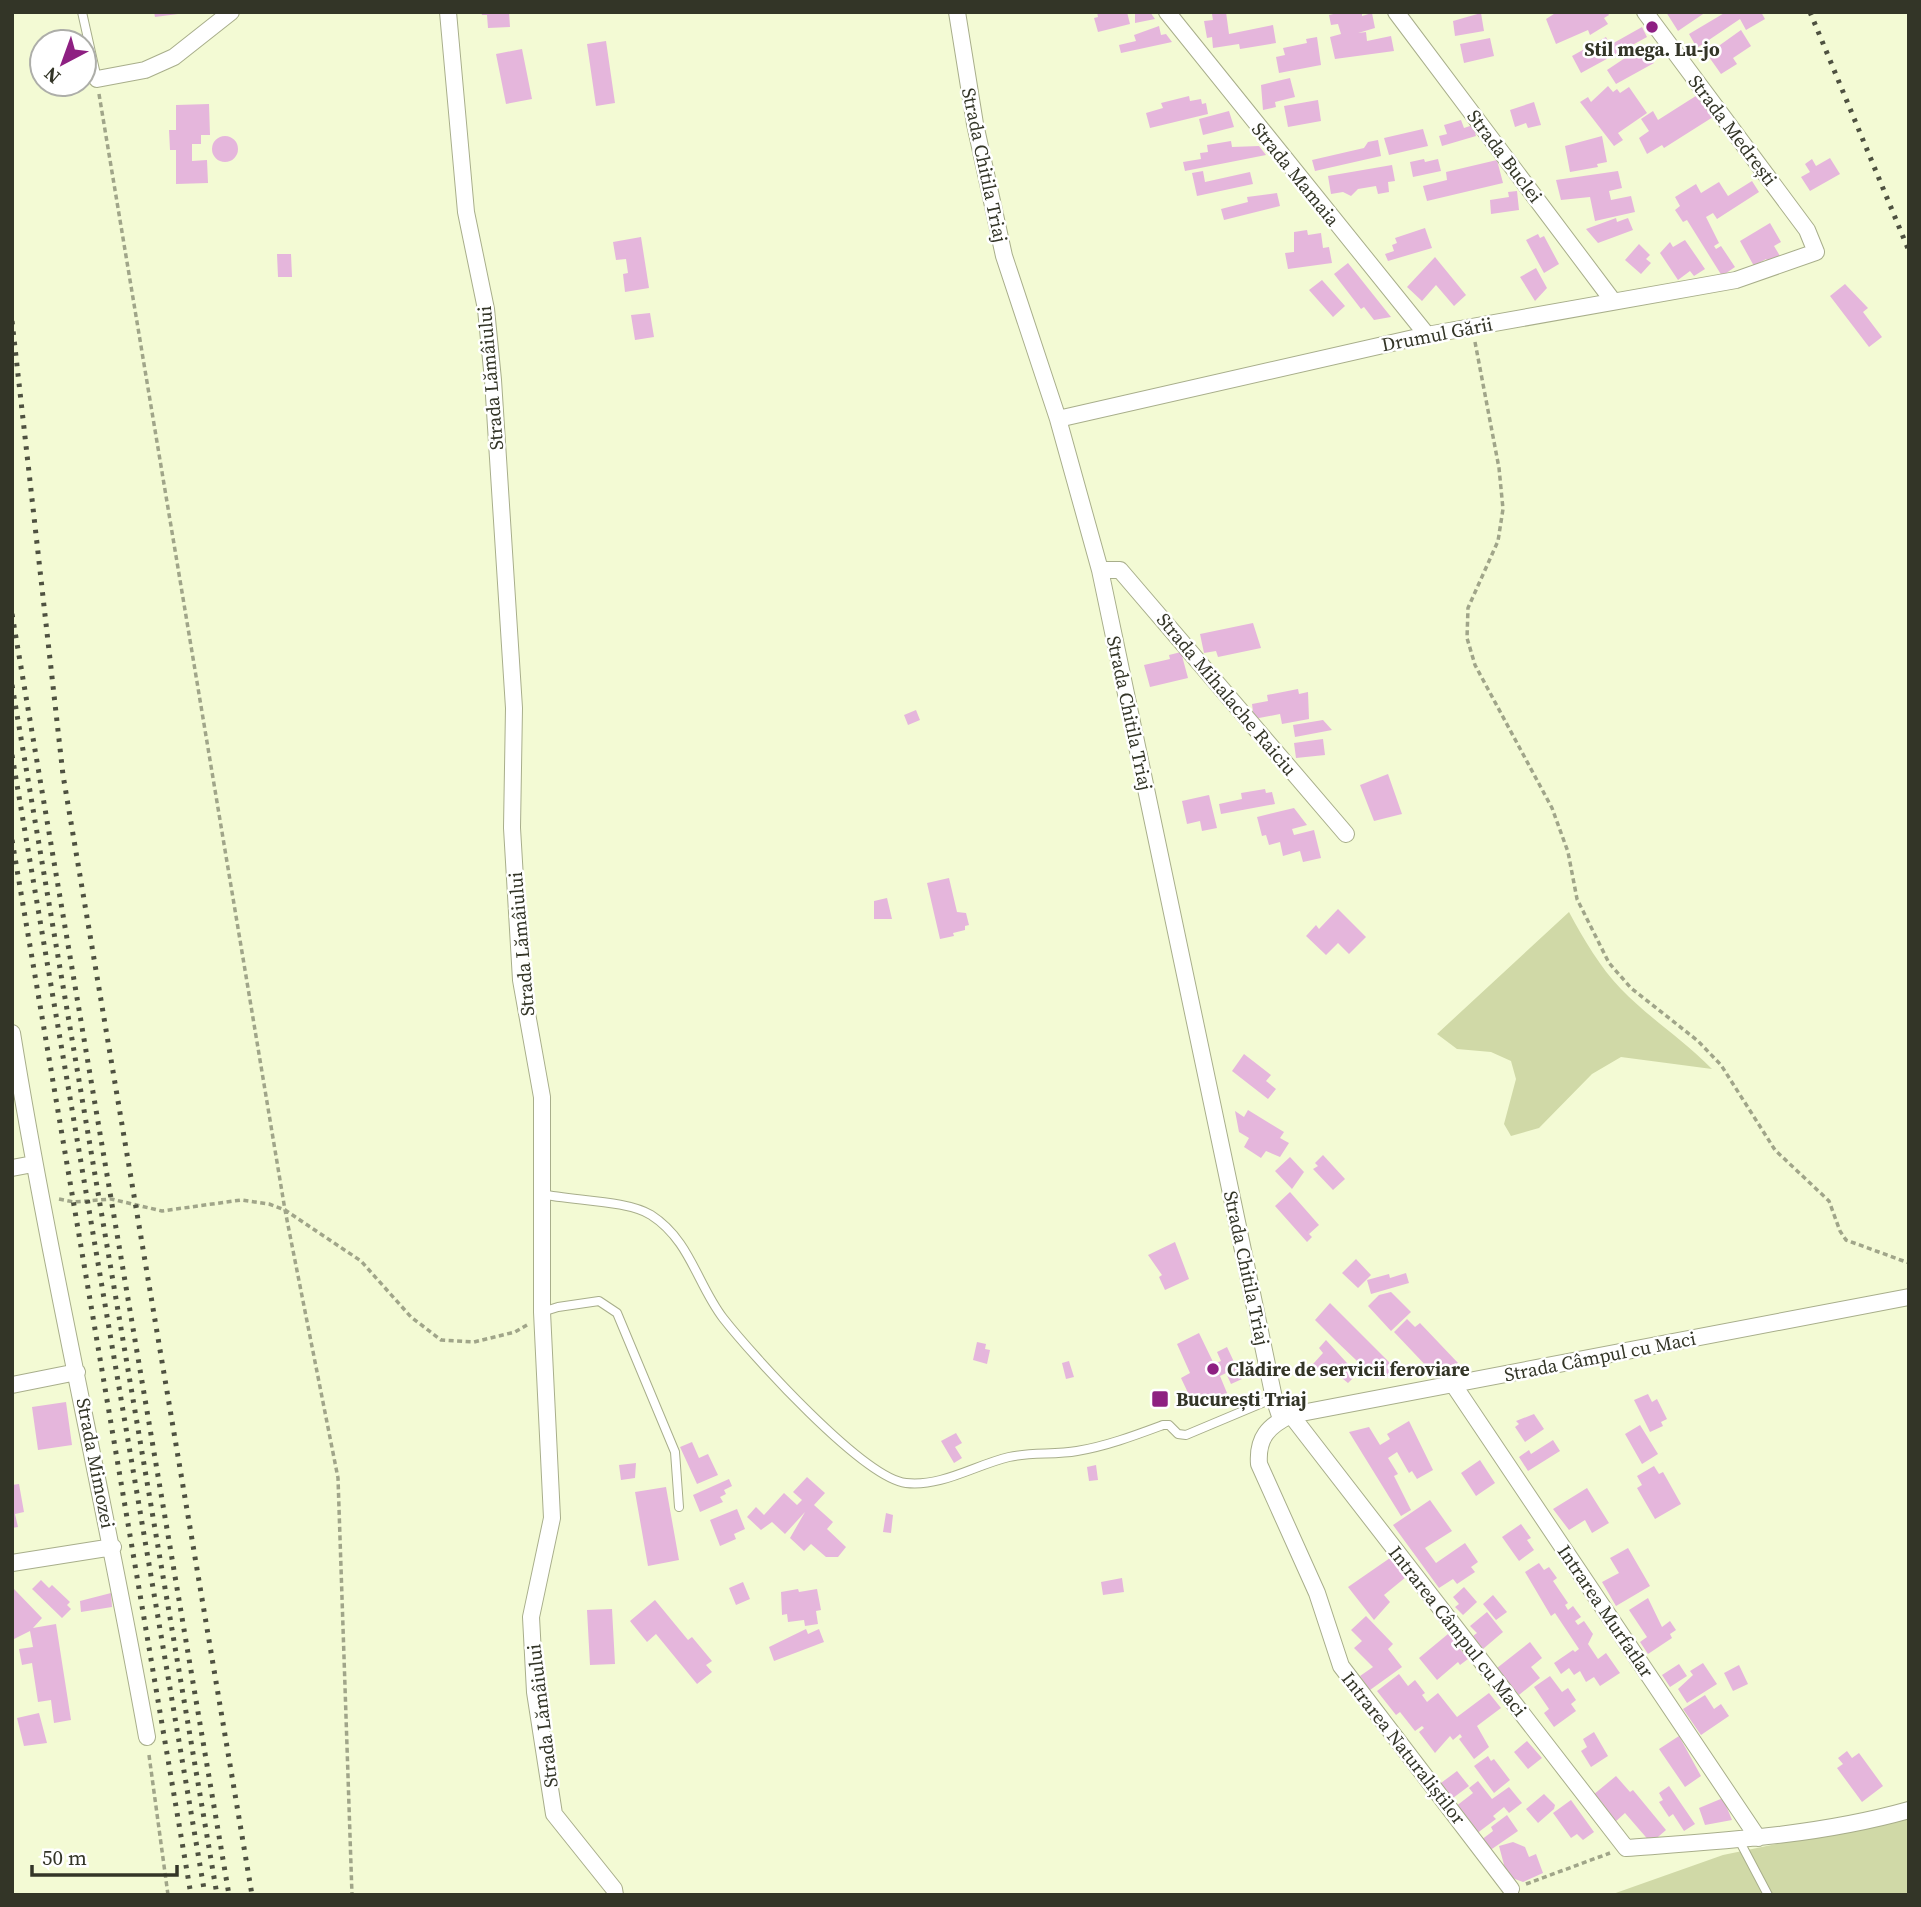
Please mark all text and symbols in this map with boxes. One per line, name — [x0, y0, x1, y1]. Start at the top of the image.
marker: Stil mega. Lu-jo — [1644, 19, 1660, 35]
north arrow — [28, 28, 98, 98]
place label: Stil mega. Lu-jo — [1584, 36, 1720, 62]
text: N — [38, 61, 66, 90]
street label: Strada Medrești — [1683, 69, 1784, 191]
street label: Strada Chitila Triaj — [956, 85, 1014, 245]
street label: Strada Buclei — [1461, 104, 1549, 208]
street label: Strada Mamaia — [1246, 117, 1346, 232]
street label: Strada Lămâiului — [471, 305, 509, 451]
street label: Drumul Gării — [1379, 310, 1495, 358]
street label: Strada Mihalache Raiciu — [1151, 607, 1303, 781]
street label: Strada Chitila Triaj — [1101, 633, 1159, 793]
street label: Strada Lămâiului — [502, 871, 540, 1017]
street label: Strada Chitila Triaj — [1218, 1188, 1276, 1348]
street label: Strada Câmpul cu Maci — [1502, 1325, 1698, 1387]
place label: Clădire de servicii feroviare — [1227, 1356, 1470, 1382]
marker: Clădire de servicii feroviare — [1205, 1361, 1221, 1377]
place label: București Triaj — [1176, 1386, 1307, 1412]
marker: București Triaj — [1150, 1389, 1170, 1409]
street label: Strada Mimozei — [71, 1396, 121, 1531]
street label: Intrarea Murfatlar — [1552, 1539, 1660, 1683]
street label: Intrarea Câmpul cu Maci — [1383, 1540, 1533, 1722]
street label: Strada Lămâiului — [520, 1642, 564, 1789]
street label: Intrarea Naturaliștilor — [1336, 1666, 1472, 1830]
scale bar — [32, 1834, 177, 1878]
text: 50 m — [42, 1843, 87, 1872]

